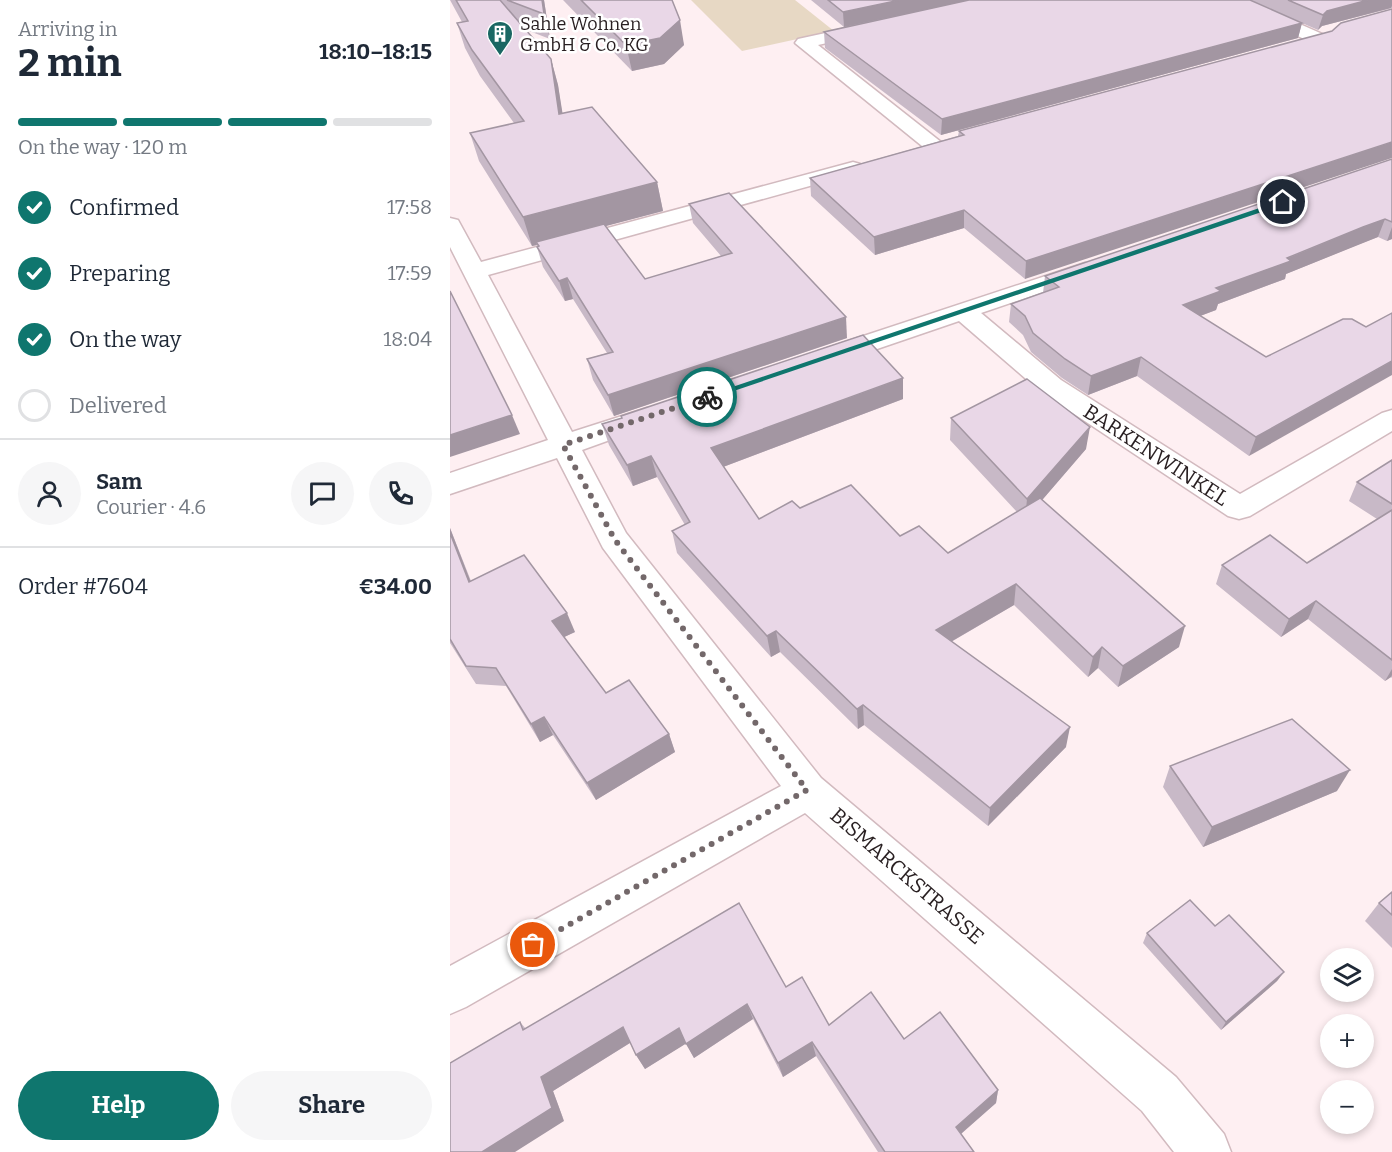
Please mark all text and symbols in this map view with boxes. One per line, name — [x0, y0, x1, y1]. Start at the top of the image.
place label: Sahle Wohnen GmbH & Co. KG — [520, 13, 648, 56]
text: Arriving in — [18, 17, 117, 41]
building icon: Sahle Wohnen GmbH & Co. KG — [485, 19, 515, 57]
text: 18:10–18:15 — [319, 38, 432, 65]
text: 2 min — [18, 40, 122, 86]
text: On the way · 120 m — [18, 135, 187, 159]
pin — [1257, 176, 1308, 227]
icon: home — [1266, 185, 1299, 218]
icon: check — [18, 191, 51, 224]
text: Confirmed — [69, 194, 179, 221]
text: 17:58 — [387, 195, 432, 219]
icon: check — [18, 257, 51, 290]
text: Preparing — [69, 260, 171, 287]
text: 17:59 — [388, 261, 432, 285]
icon: check — [18, 323, 51, 356]
text: On the way — [69, 326, 181, 353]
text: 18:04 — [383, 327, 432, 351]
courier — [677, 367, 737, 427]
icon: bike — [691, 381, 724, 414]
text: Delivered — [69, 392, 167, 419]
street label: BARKENWINKEL — [1079, 398, 1234, 512]
button: person — [18, 462, 81, 525]
button: chat — [291, 462, 354, 525]
button: phone — [369, 462, 432, 525]
text: Sam — [96, 468, 142, 495]
text: Courier · 4.6 — [96, 495, 206, 519]
text: Order #7604 — [18, 573, 148, 600]
text: €34.00 — [359, 573, 432, 600]
street label: BISMARCKSTRASSE — [825, 802, 989, 950]
pin — [507, 919, 558, 970]
icon: bag — [516, 928, 549, 961]
map controls — [1320, 948, 1374, 1134]
button: layers — [1320, 948, 1374, 1002]
button: + — [1320, 1014, 1374, 1068]
button: Help — [18, 1071, 219, 1140]
button: Share — [231, 1071, 432, 1140]
button: − — [1320, 1080, 1374, 1134]

